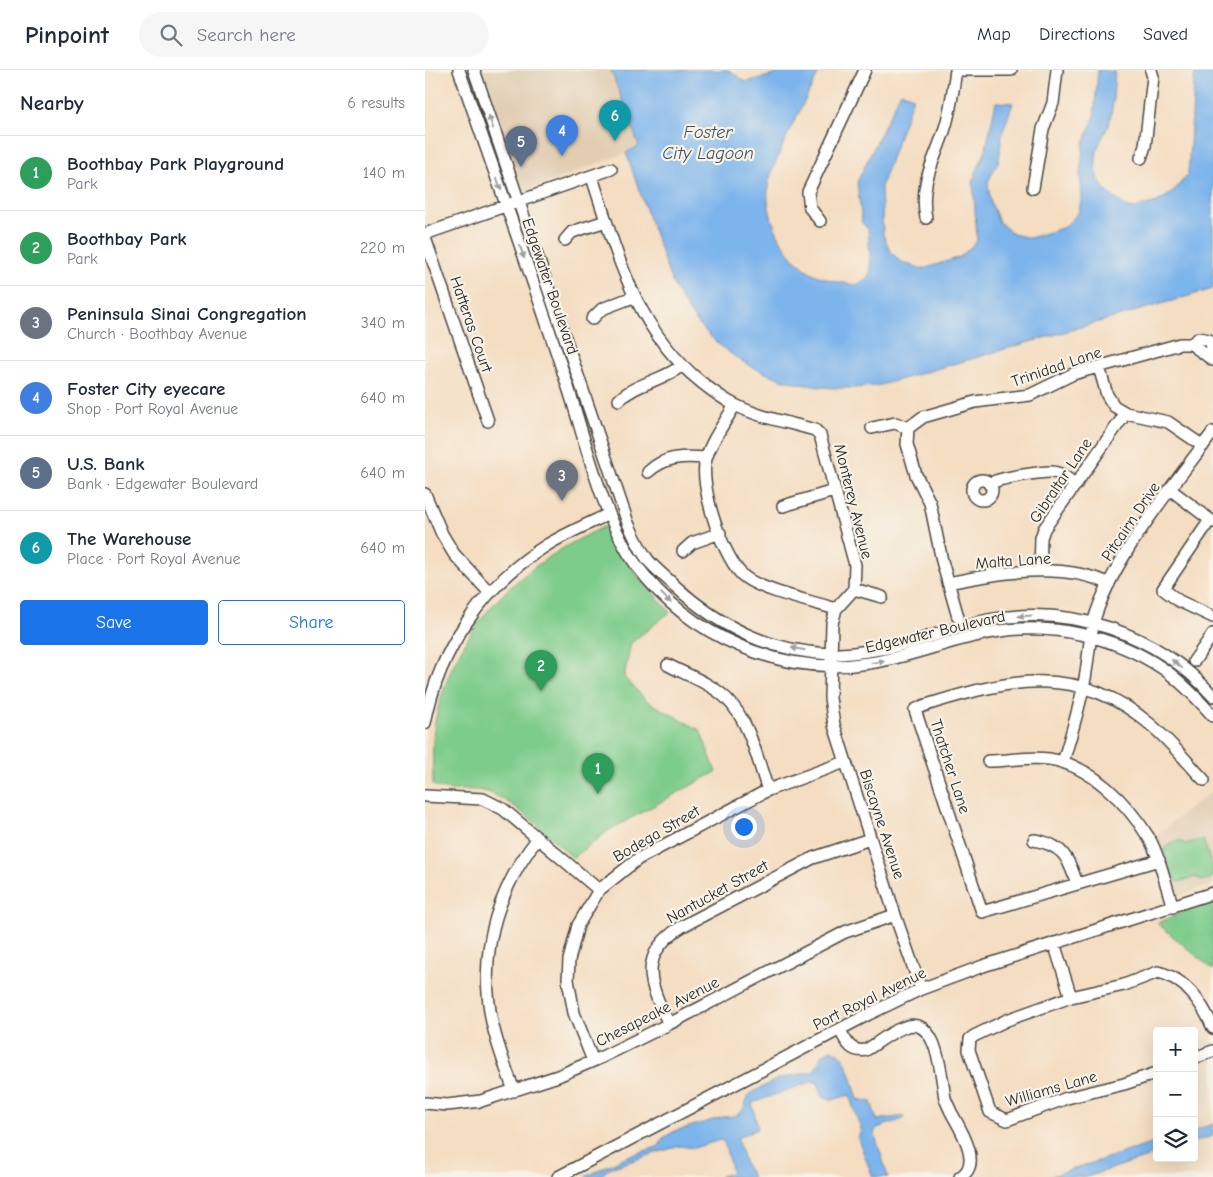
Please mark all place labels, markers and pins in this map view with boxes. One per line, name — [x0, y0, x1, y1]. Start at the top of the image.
pin: 6 — [599, 100, 631, 141]
pin: 4 — [546, 115, 578, 156]
pin: 5 — [505, 126, 537, 167]
pin: 3 — [546, 460, 578, 501]
pin: 2 — [525, 650, 557, 691]
pin: 1 — [582, 753, 614, 794]

